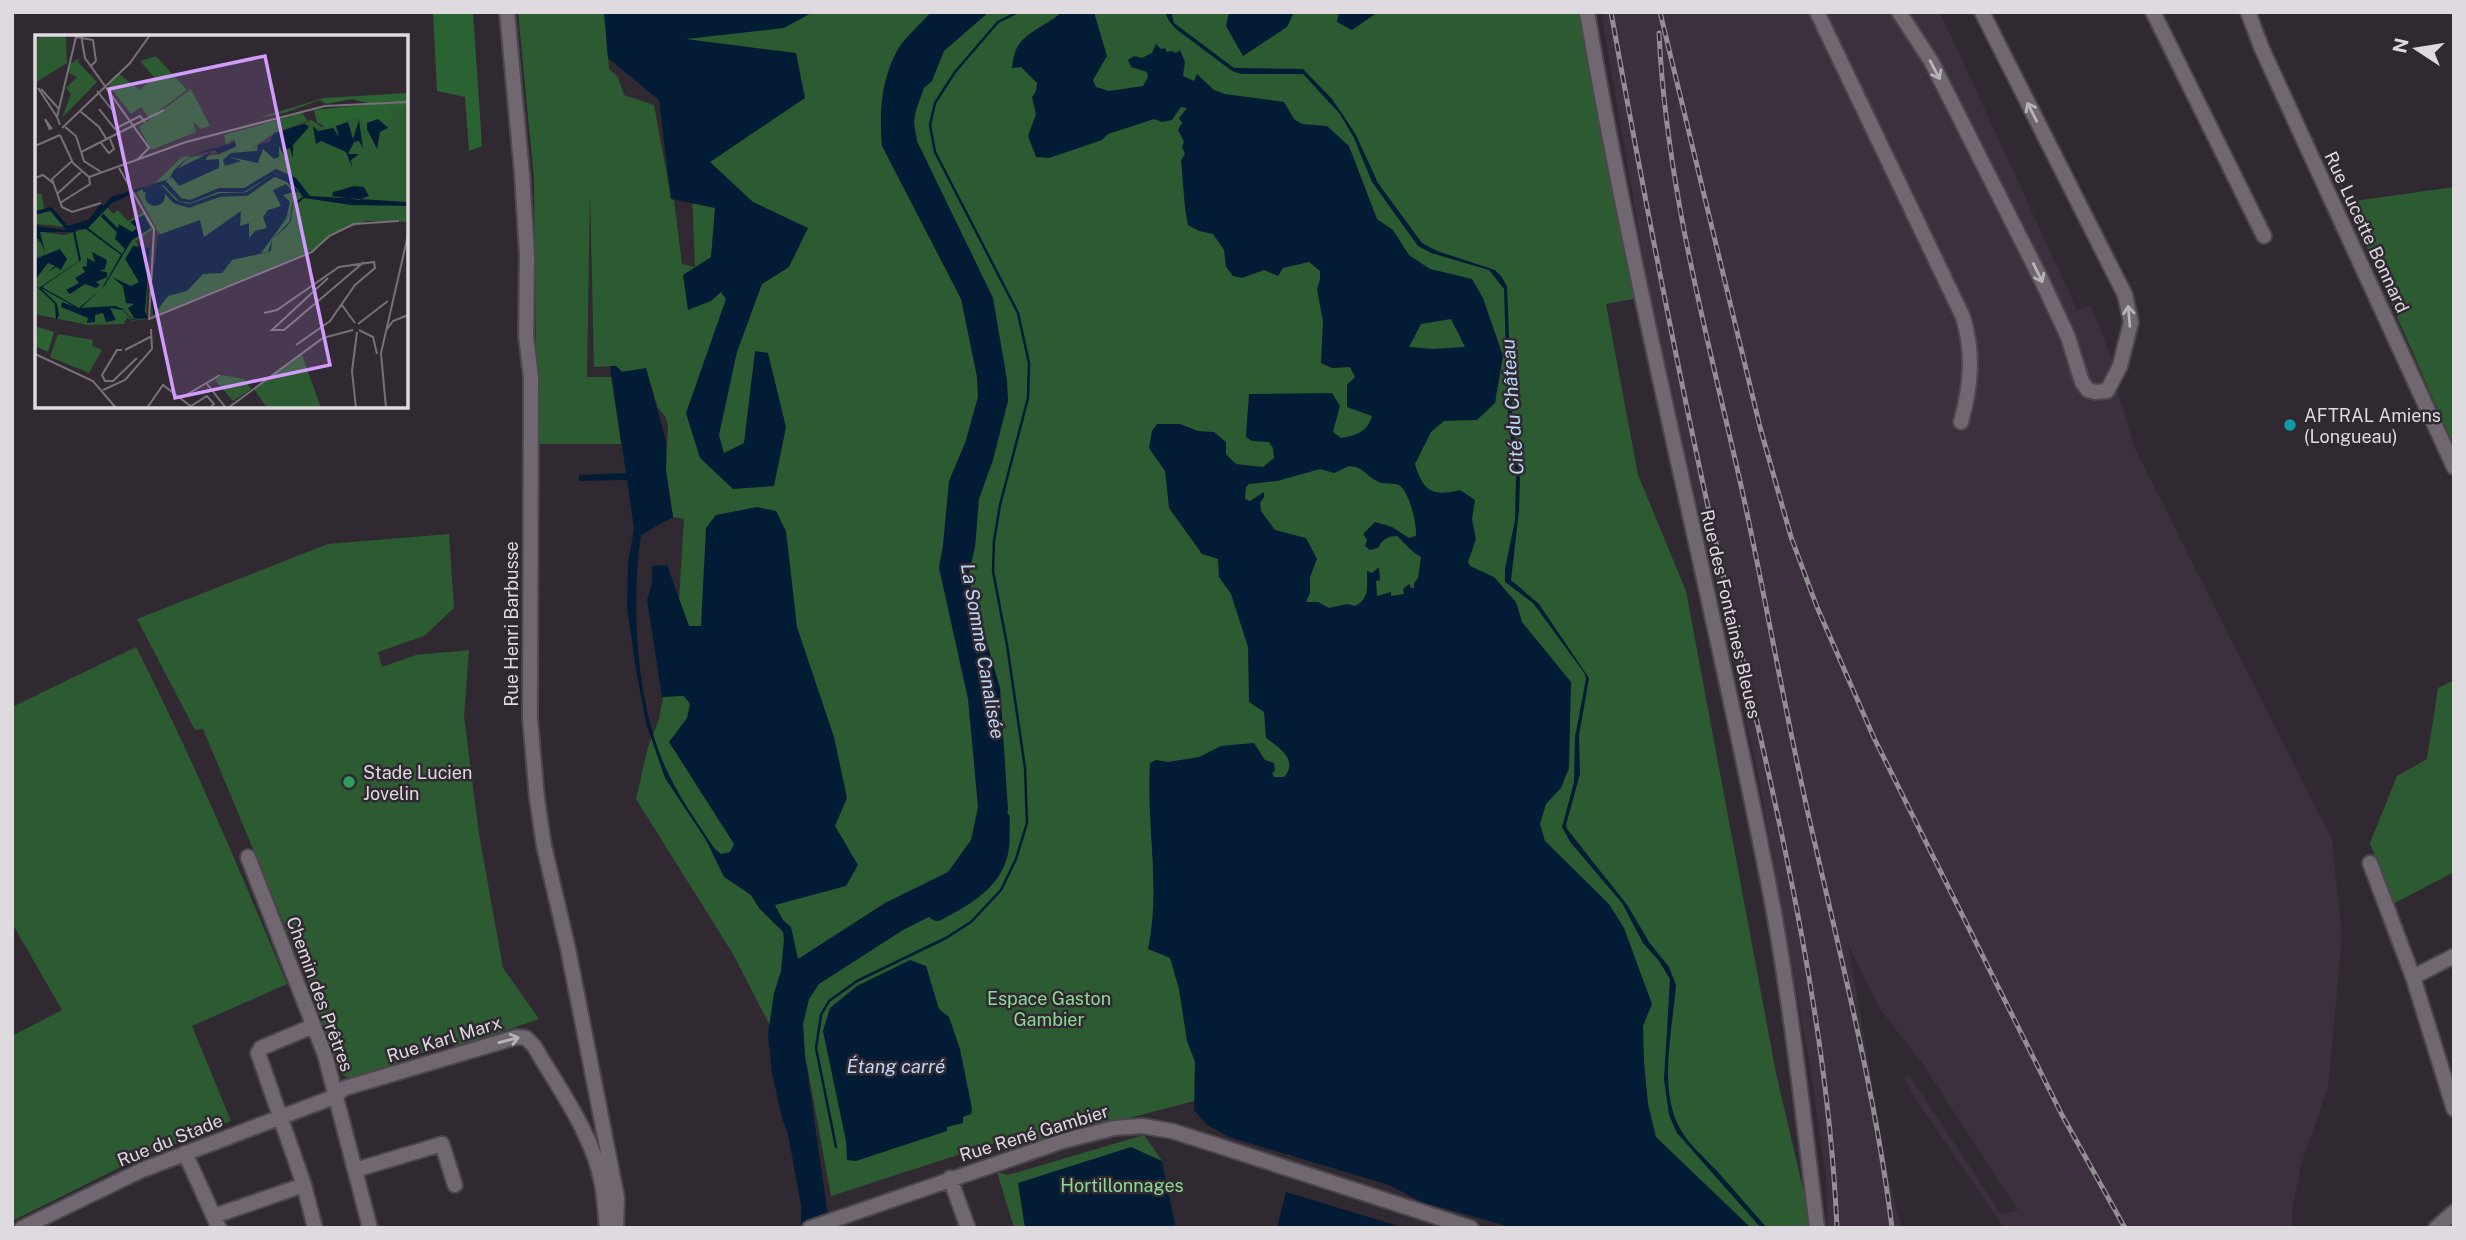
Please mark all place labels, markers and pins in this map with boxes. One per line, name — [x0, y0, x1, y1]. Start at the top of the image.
place label: AFTRAL Amiens (Longueau) — [2304, 405, 2441, 447]
marker: AFTRAL Amiens (Longueau) — [2282, 417, 2298, 433]
place label: Stade Lucien Jovelin — [363, 762, 472, 804]
marker: Stade Lucien Jovelin — [341, 774, 357, 790]

